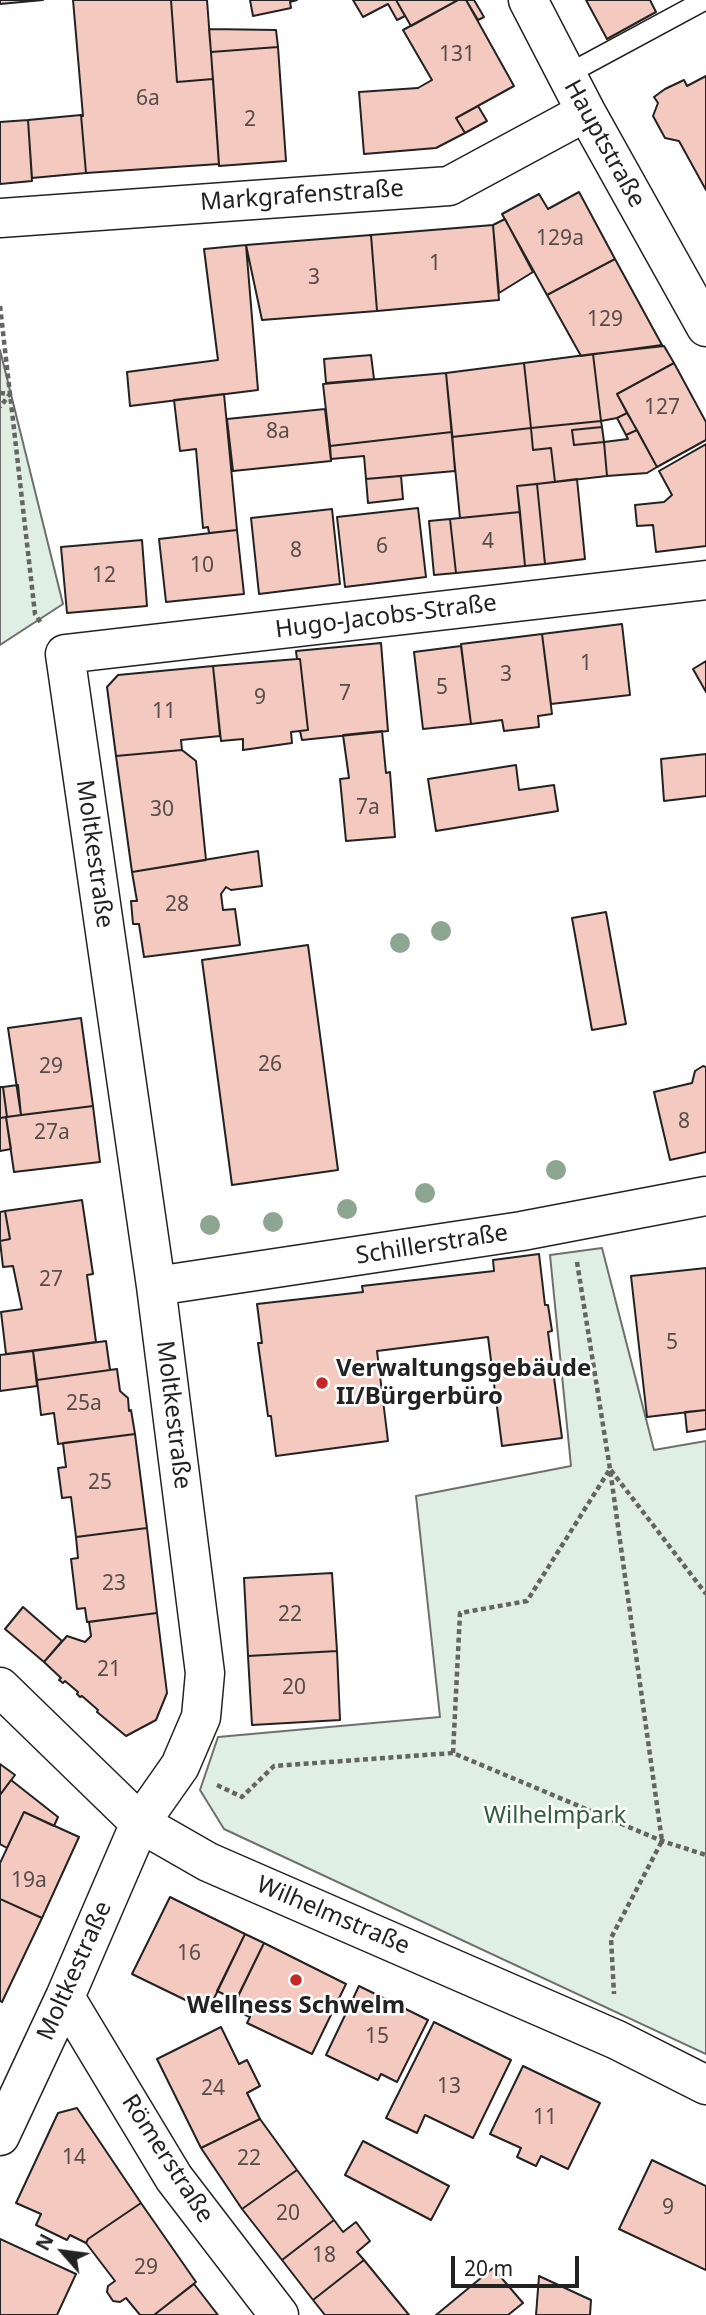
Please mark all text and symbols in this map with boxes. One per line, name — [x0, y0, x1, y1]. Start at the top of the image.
house number: 131 — [439, 42, 475, 68]
street label: Hauptstraße — [557, 75, 651, 213]
house number: 6a — [136, 86, 160, 112]
house number: 2 — [244, 107, 256, 133]
street label: Markgrafenstraße — [199, 175, 405, 217]
house number: 129a — [536, 226, 584, 252]
house number: 1 — [429, 251, 441, 277]
house number: 3 — [308, 265, 320, 291]
house number: 129 — [587, 307, 623, 333]
house number: 127 — [644, 395, 680, 421]
house number: 8a — [266, 419, 290, 445]
house number: 4 — [482, 529, 494, 555]
house number: 6 — [376, 534, 388, 560]
house number: 8 — [290, 538, 302, 564]
house number: 10 — [190, 553, 214, 579]
house number: 12 — [92, 563, 116, 589]
street label: Hugo-Jacobs-Straße — [274, 589, 498, 645]
house number: 1 — [580, 651, 592, 677]
house number: 3 — [500, 662, 512, 688]
house number: 5 — [436, 675, 448, 701]
house number: 7 — [339, 681, 351, 707]
house number: 9 — [254, 685, 266, 711]
house number: 11 — [152, 699, 176, 725]
street label: Moltkestraße — [69, 778, 119, 930]
house number: 7a — [356, 795, 380, 821]
house number: 30 — [150, 797, 174, 823]
house number: 28 — [165, 892, 189, 918]
house number: 26 — [258, 1052, 282, 1078]
house number: 29 — [39, 1054, 63, 1080]
house number: 8 — [678, 1109, 690, 1135]
house number: 27a — [34, 1120, 70, 1146]
street label: Schillerstraße — [354, 1219, 510, 1271]
house number: 27 — [39, 1267, 63, 1293]
house number: 5 — [666, 1330, 678, 1356]
street label: Moltkestraße — [150, 1339, 196, 1491]
place label: Verwaltungsgebäude II/Bürgerbüro — [336, 1355, 591, 1411]
marker: Verwaltungsgebäude II/Bürgerbüro — [314, 1375, 330, 1391]
house number: 25a — [66, 1391, 102, 1417]
house number: 25 — [88, 1470, 112, 1496]
house number: 23 — [102, 1571, 126, 1597]
house number: 22 — [278, 1602, 302, 1628]
house number: 21 — [97, 1657, 121, 1683]
house number: 20 — [282, 1675, 306, 1701]
park label: Wilhelmpark — [484, 1802, 626, 1830]
house number: 19a — [11, 1868, 47, 1894]
street label: Wilhelmstraße — [252, 1871, 414, 1961]
street label: Moltkestraße — [31, 1897, 119, 2045]
house number: 16 — [177, 1941, 201, 1967]
marker: Wellness Schwelm — [288, 1972, 304, 1988]
place label: Wellness Schwelm — [187, 1992, 405, 2020]
house number: 15 — [365, 2024, 389, 2050]
house number: 13 — [437, 2074, 461, 2100]
house number: 24 — [201, 2076, 225, 2102]
street label: Römerstraße — [115, 2089, 219, 2229]
house number: 11 — [533, 2105, 557, 2131]
house number: 14 — [62, 2145, 86, 2171]
house number: 22 — [237, 2146, 261, 2172]
house number: 9 — [662, 2195, 674, 2221]
house number: 20 — [276, 2201, 300, 2227]
north arrow — [28, 2217, 98, 2287]
text: N — [29, 2229, 60, 2255]
scale bar — [454, 2242, 582, 2286]
house number: 18 — [312, 2243, 336, 2269]
text: 20 m — [464, 2254, 513, 2282]
house number: 29 — [134, 2255, 158, 2281]

